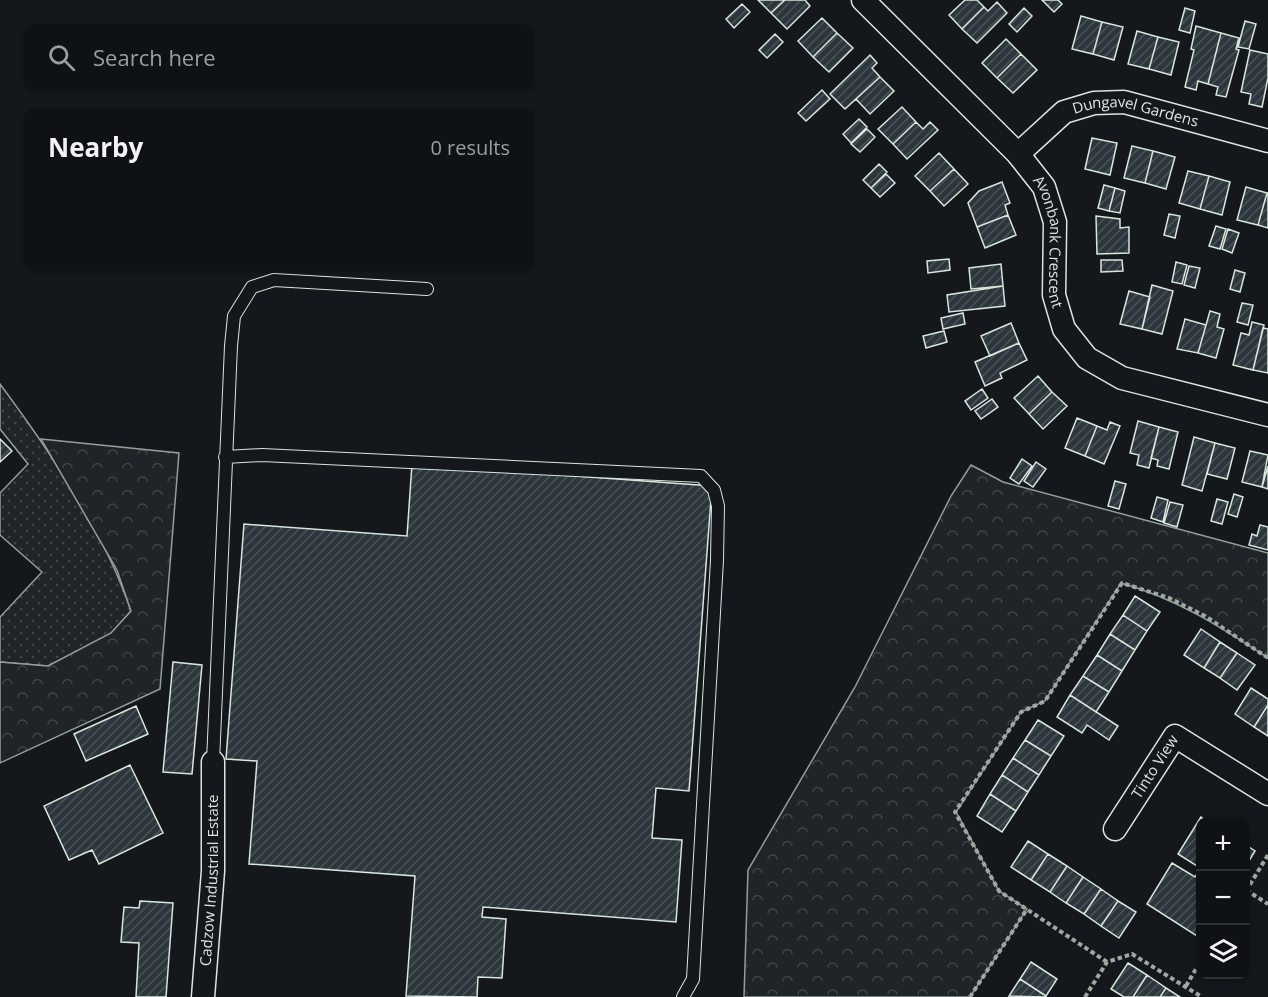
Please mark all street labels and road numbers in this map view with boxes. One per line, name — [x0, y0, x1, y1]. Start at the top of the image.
street label: Dungavel Gardens — [1070, 91, 1201, 131]
street label: Avonbank Crescent — [1029, 171, 1068, 310]
street label: Tinto View — [1126, 730, 1183, 802]
street label: Cadzow Industrial Estate — [194, 794, 222, 967]

